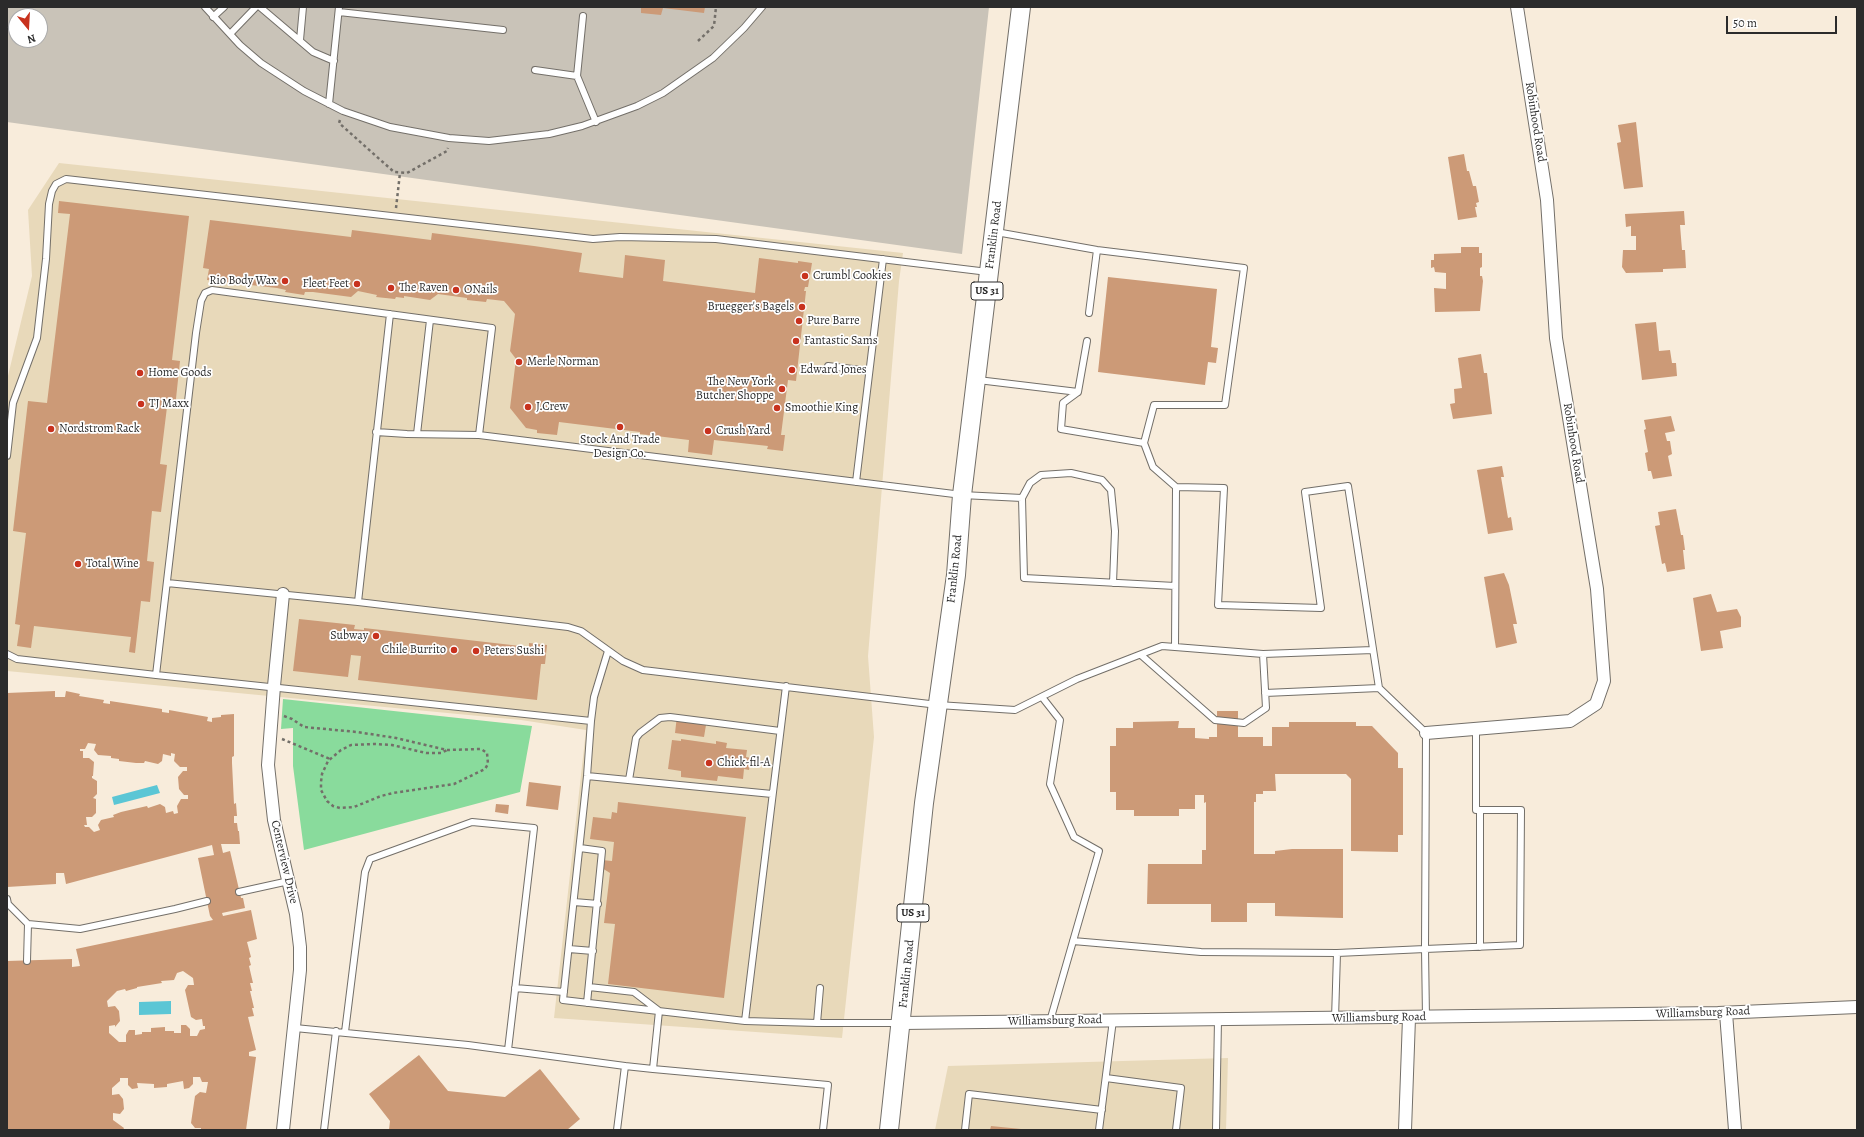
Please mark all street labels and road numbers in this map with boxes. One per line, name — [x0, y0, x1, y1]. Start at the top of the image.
street label: Robinhood Road — [1522, 81, 1548, 163]
street label: Franklin Road — [983, 200, 1005, 270]
road number: US 31 — [971, 282, 1003, 300]
street label: Robinhood Road — [1560, 402, 1586, 484]
street label: Franklin Road — [944, 534, 966, 604]
street label: Centerview Drive — [267, 819, 301, 905]
road number: US 31 — [897, 904, 929, 922]
street label: Franklin Road — [896, 939, 918, 1009]
street label: Williamsburg Road — [1656, 1004, 1750, 1022]
street label: Williamsburg Road — [1332, 1010, 1426, 1026]
street label: Williamsburg Road — [1008, 1013, 1102, 1029]

